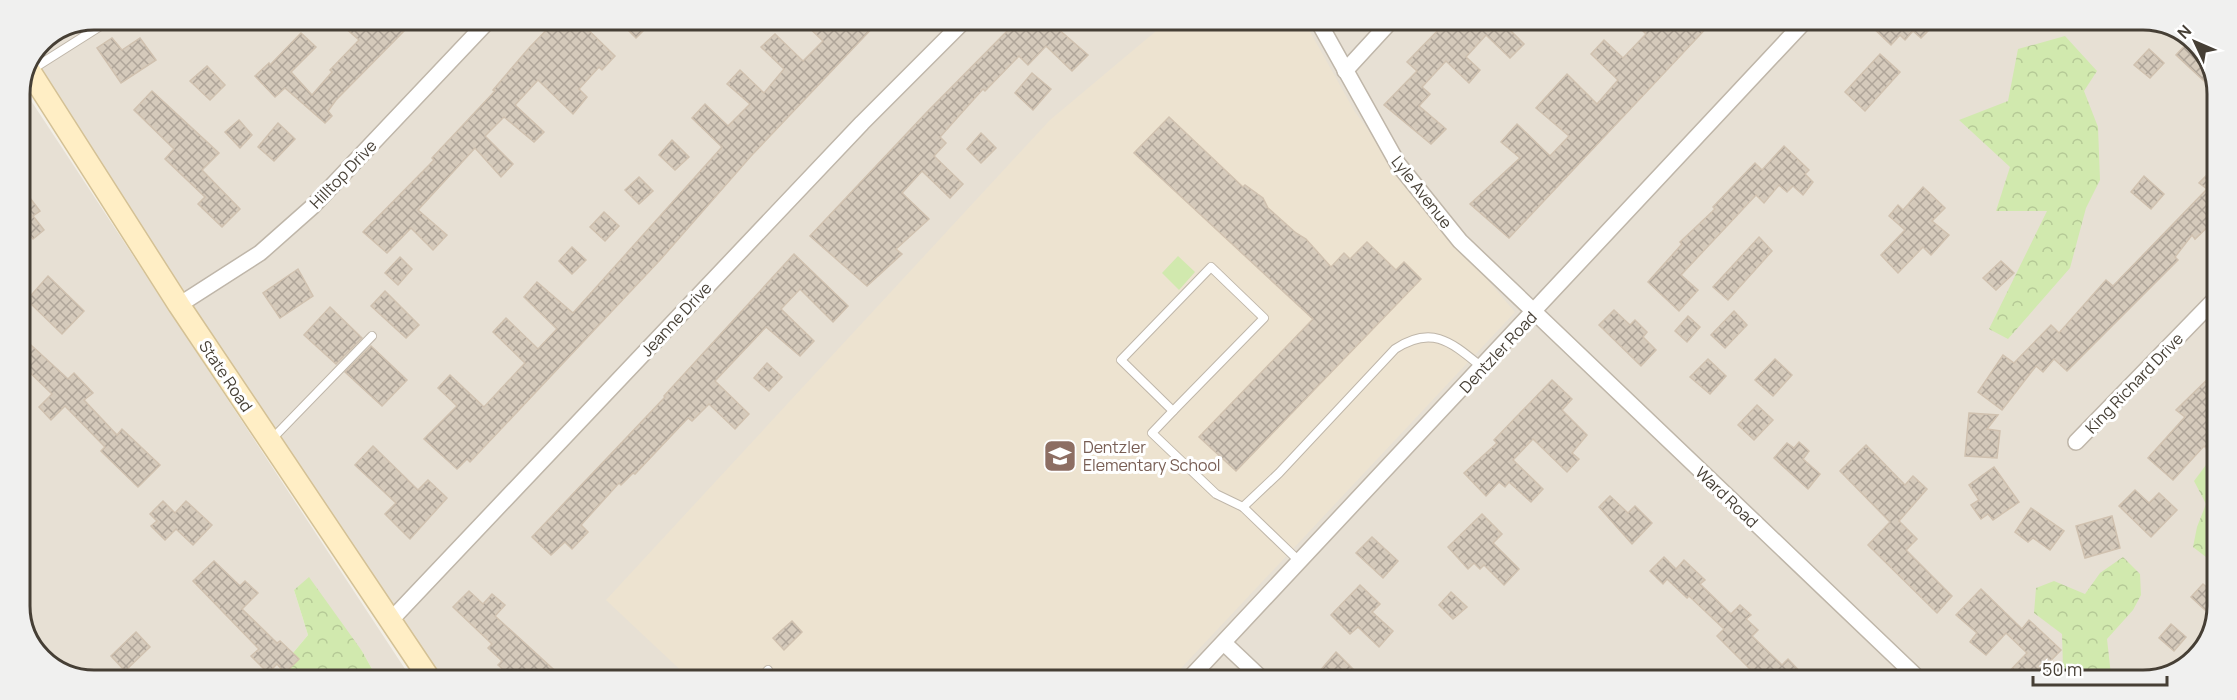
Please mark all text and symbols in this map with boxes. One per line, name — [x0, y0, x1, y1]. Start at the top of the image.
north arrow — [2165, 12, 2225, 72]
text: N — [2172, 20, 2196, 43]
street label: Hilltop Drive — [305, 135, 381, 213]
street label: Lyle Avenue — [1387, 151, 1457, 233]
street label: Jeanne Drive — [636, 277, 716, 361]
street label: Dentzler Road — [1454, 306, 1542, 398]
street label: King Richard Drive — [2080, 328, 2188, 438]
street label: State Road — [194, 336, 258, 416]
place label: Dentzler Elementary School — [1083, 436, 1221, 476]
school or university icon: Dentzler Elementary School — [1042, 438, 1078, 474]
street label: Ward Road — [1691, 462, 1763, 532]
scale bar — [2033, 649, 2166, 687]
text: 50 m — [2042, 657, 2082, 681]

